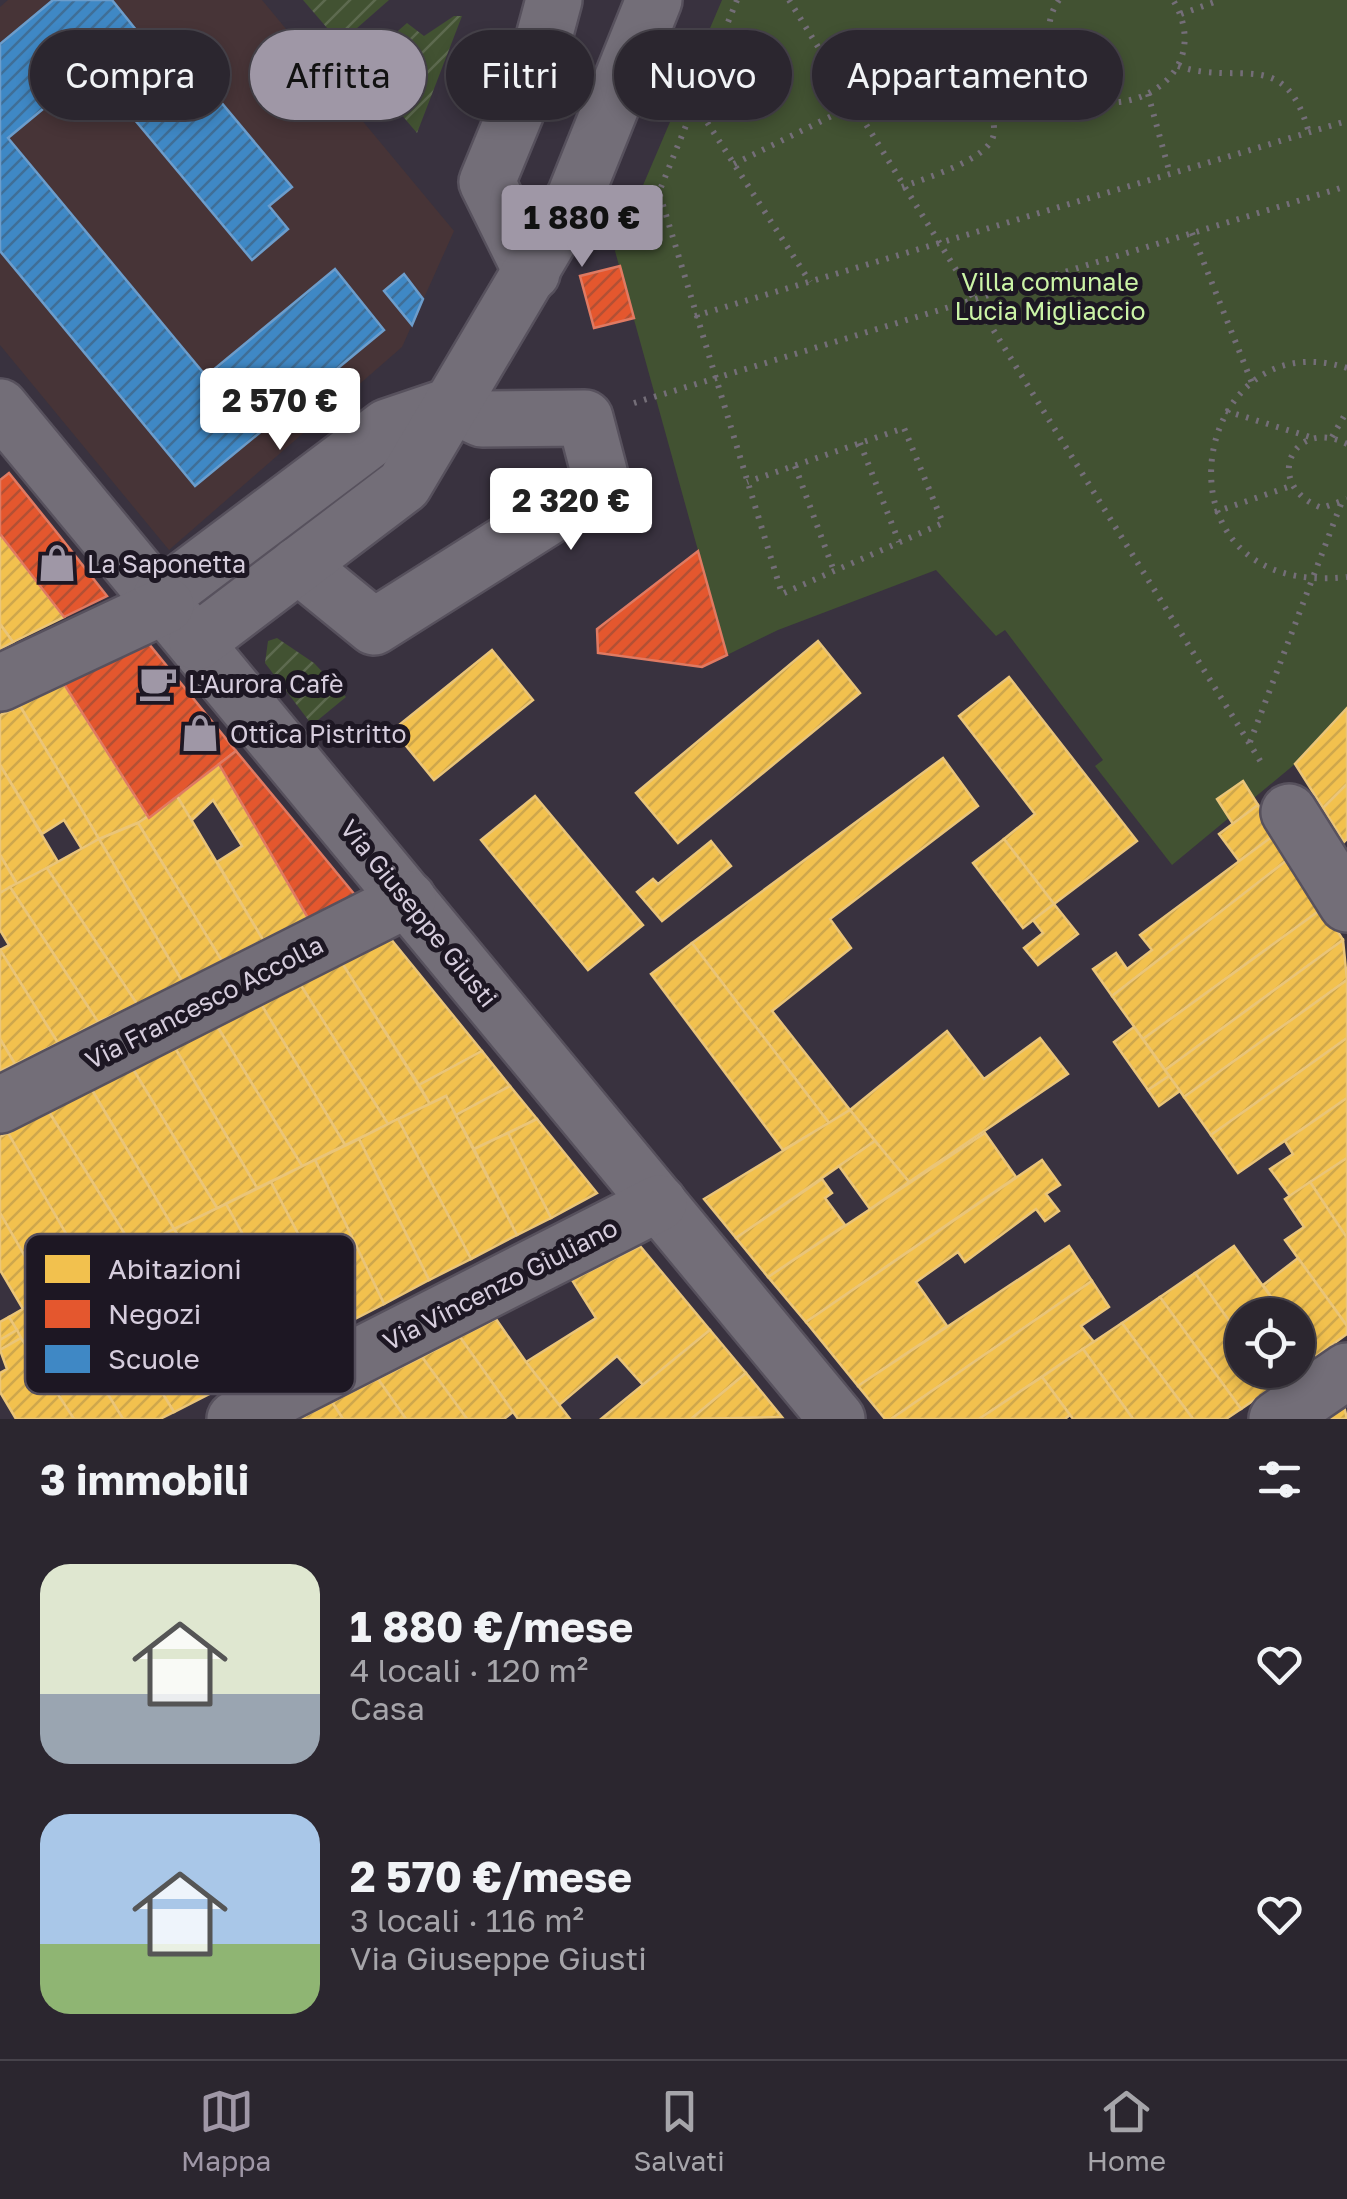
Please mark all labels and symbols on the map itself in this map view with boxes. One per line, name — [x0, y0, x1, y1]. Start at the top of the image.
pin: 1 880 € — [490, 185, 674, 270]
park label: Villa comunale Lucia Migliaccio — [955, 266, 1145, 326]
pin: 2 570 € — [188, 368, 372, 453]
pin: 2 320 € — [479, 468, 663, 553]
shop icon: La Saponetta — [36, 542, 78, 584]
place label: La Saponetta — [87, 548, 246, 579]
cafe icon: L'Aurora Cafè — [137, 662, 179, 704]
place label: L'Aurora Cafè — [188, 668, 344, 699]
shop icon: Ottica Pistritto — [179, 712, 221, 754]
place label: Ottica Pistritto — [230, 718, 406, 749]
street label: Via Giuseppe Giusti — [334, 813, 504, 1013]
street label: Via Francesco Accolla — [80, 929, 328, 1075]
street label: Via Vincenzo Giuliano — [378, 1211, 622, 1357]
legend — [25, 1234, 355, 1394]
text: Abitazioni — [108, 1252, 242, 1285]
text: Negozi — [108, 1297, 201, 1330]
text: Scuole — [108, 1342, 200, 1375]

